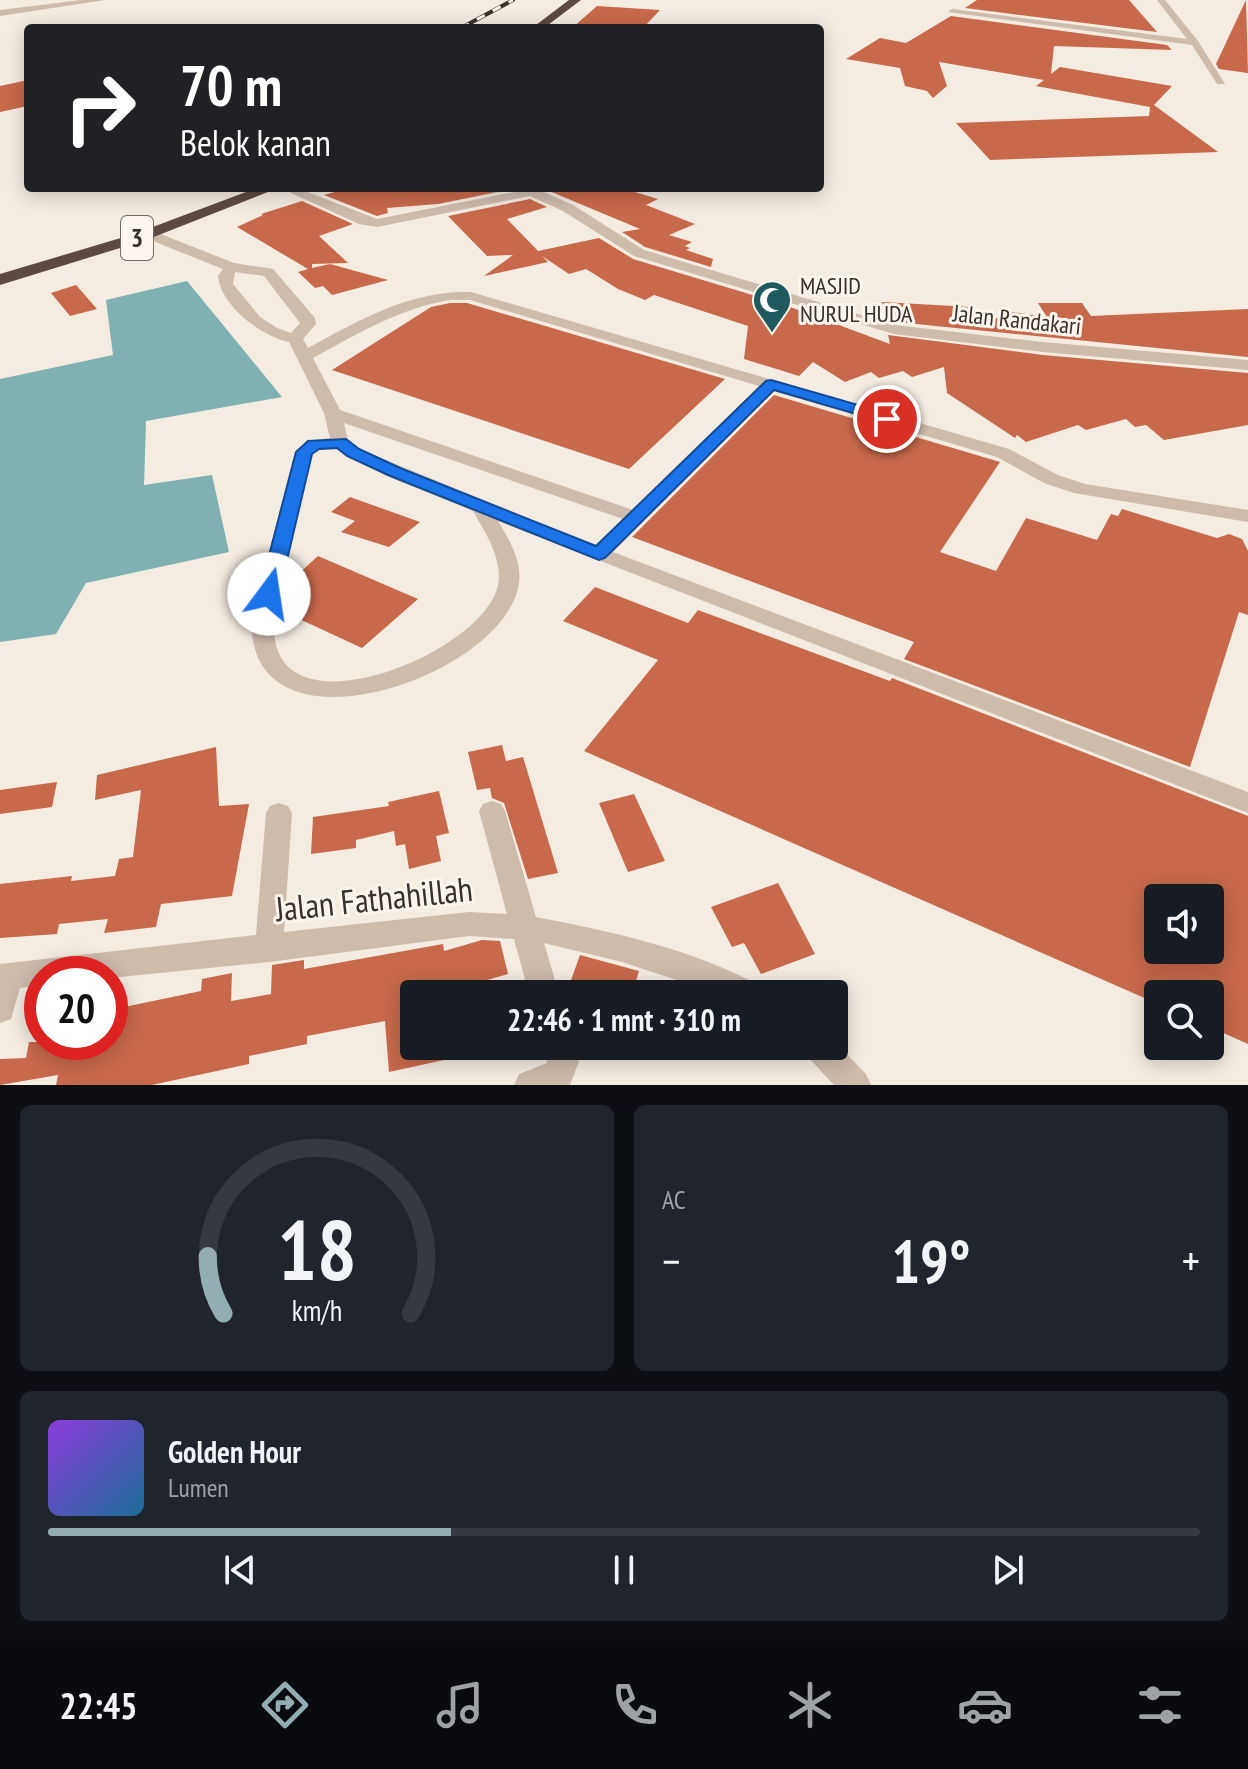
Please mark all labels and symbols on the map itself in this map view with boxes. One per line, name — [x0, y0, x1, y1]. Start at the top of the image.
road number: 3 — [121, 216, 153, 260]
place label: MASJID NURUL HUDA — [800, 270, 913, 329]
mosque icon: MASJID NURUL HUDA — [751, 279, 793, 334]
street label: Jalan Randakari — [951, 297, 1083, 342]
pin — [853, 385, 921, 453]
position arrow — [227, 552, 311, 636]
street label: Jalan Fathahillah — [272, 866, 475, 930]
speed limit sign: 20 — [24, 956, 128, 1060]

